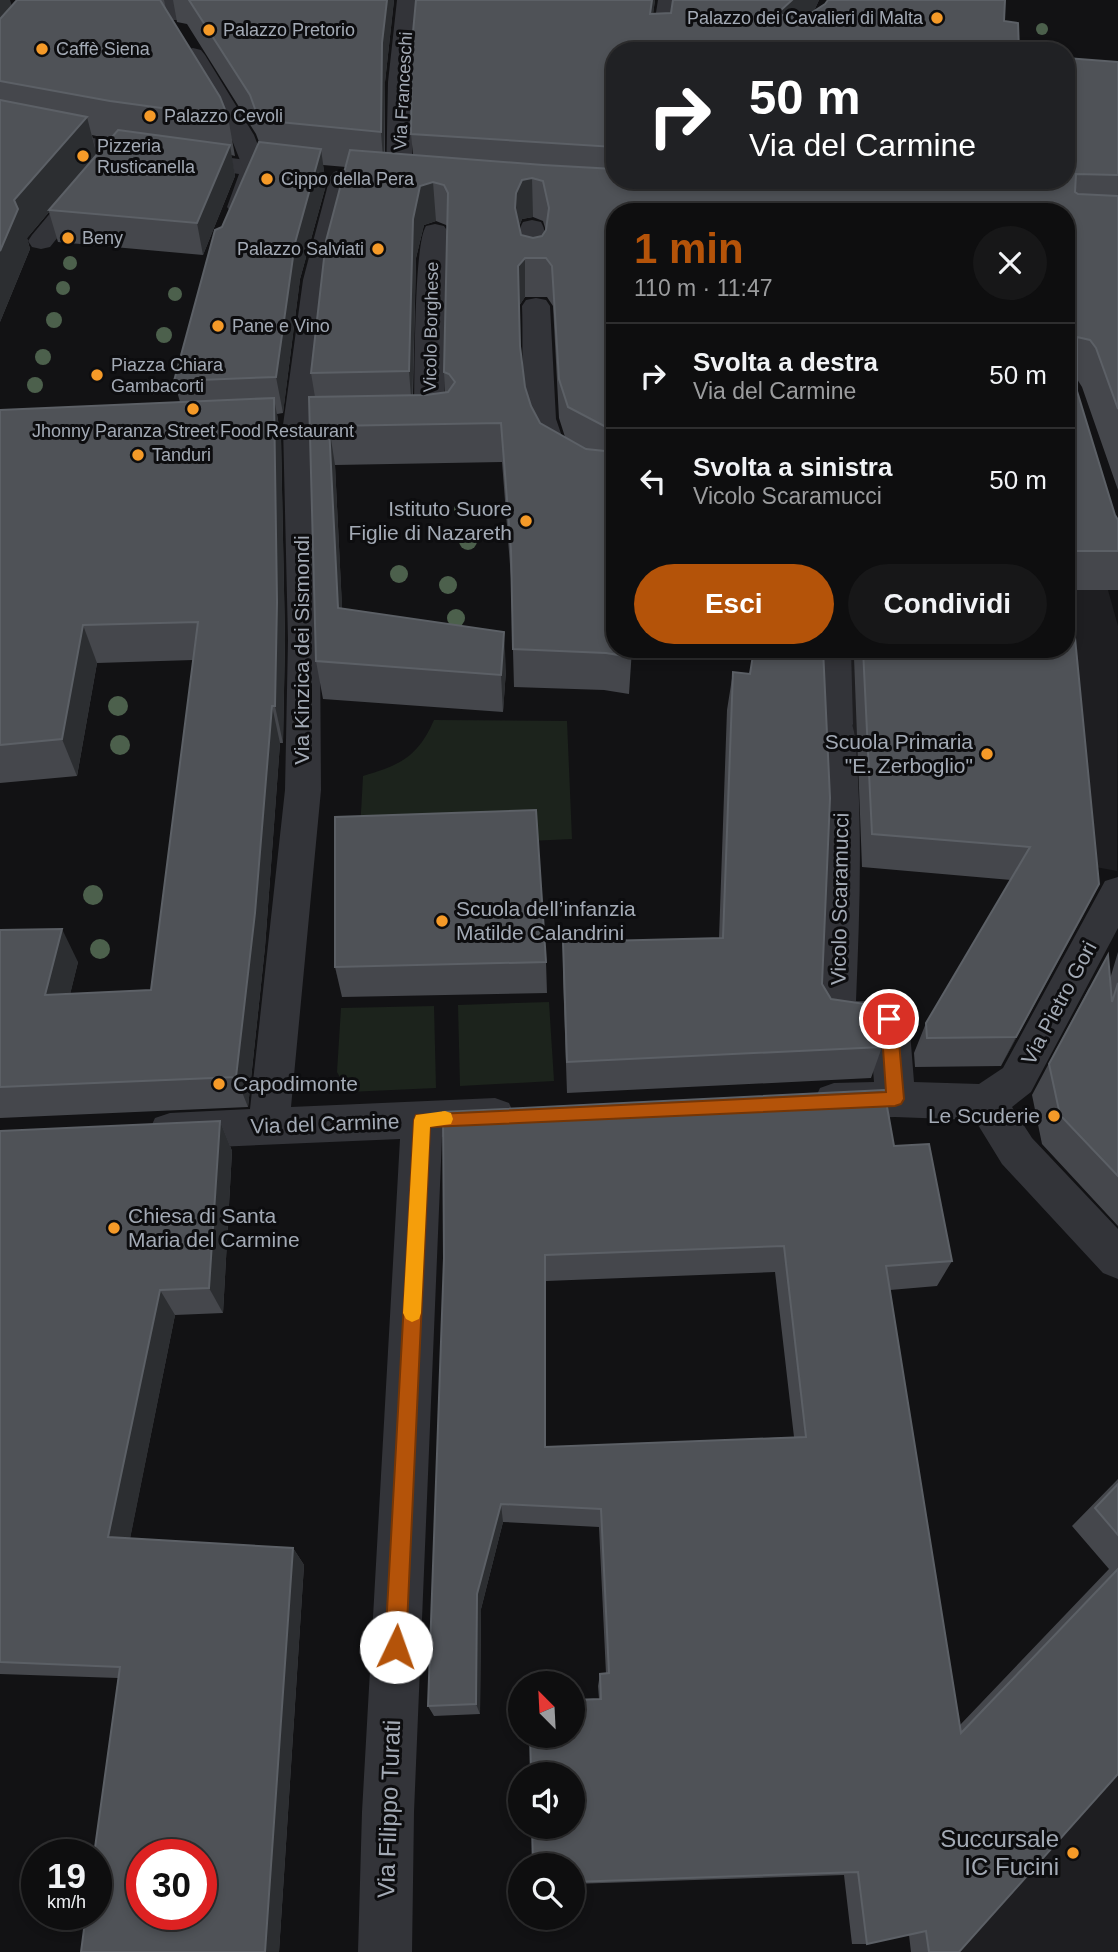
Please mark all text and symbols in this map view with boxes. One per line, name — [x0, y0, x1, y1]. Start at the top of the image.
place label: Palazzo dei Cavalieri di Malta — [687, 8, 924, 28]
marker: Palazzo dei Cavalieri di Malta — [929, 10, 945, 26]
place label: Palazzo Pretorio — [223, 20, 355, 40]
marker: Palazzo Pretorio — [201, 22, 217, 38]
street label: Via Franceschi — [390, 31, 416, 151]
place label: Caffè Siena — [56, 39, 151, 59]
marker: Caffè Siena — [34, 41, 50, 57]
icon: right — [634, 70, 725, 161]
text: 50 m — [749, 70, 861, 124]
place label: Palazzo Cevoli — [164, 106, 283, 126]
marker: Palazzo Cevoli — [142, 108, 158, 124]
text: Via del Carmine — [749, 127, 976, 163]
place label: Pizzeria Rusticanella — [97, 136, 196, 177]
marker: Pizzeria Rusticanella — [75, 148, 91, 164]
place label: Cippo della Pera — [281, 169, 415, 189]
marker: Cippo della Pera — [259, 171, 275, 187]
text: 1 min — [634, 225, 744, 272]
button: close — [973, 226, 1047, 300]
place label: Beny — [82, 228, 123, 248]
marker: Beny — [60, 230, 76, 246]
place label: Palazzo Salviati — [237, 239, 364, 259]
marker: Palazzo Salviati — [370, 241, 386, 257]
street label: Vicolo Borghese — [420, 261, 442, 393]
text: 110 m · 11:47 — [634, 275, 773, 301]
place label: Pane e Vino — [232, 316, 330, 336]
marker: Pane e Vino — [210, 318, 226, 334]
text: Svolta a destra — [693, 347, 878, 377]
place label: Piazza Chiara Gambacorti — [111, 355, 224, 396]
icon: right — [634, 357, 672, 395]
text: 50 m — [989, 360, 1047, 390]
marker: Piazza Chiara Gambacorti — [89, 367, 105, 383]
text: Via del Carmine — [693, 378, 856, 404]
marker: Jhonny Paranza Street Food Restaurant — [185, 401, 201, 417]
place label: Jhonny Paranza Street Food Restaurant — [32, 421, 354, 441]
place label: Tanduri — [152, 445, 211, 465]
marker: Tanduri — [130, 447, 146, 463]
text: Svolta a sinistra — [693, 452, 892, 482]
icon: left — [634, 462, 672, 500]
text: 50 m — [989, 465, 1047, 495]
text: Vicolo Scaramucci — [693, 483, 882, 509]
place label: Istituto Suore Figlie di Nazareth — [349, 497, 512, 544]
marker: Istituto Suore Figlie di Nazareth — [518, 513, 534, 529]
street label: Via Kinzica dei Sismondi — [290, 535, 313, 765]
button: Esci — [634, 564, 834, 644]
button: Condividi — [848, 564, 1047, 644]
place label: Scuola Primaria "E. Zerboglio" — [825, 730, 973, 777]
marker: Scuola Primaria "E. Zerboglio" — [979, 746, 995, 762]
street label: Vicolo Scaramucci — [826, 813, 853, 985]
place label: Scuola dell’infanzia Matilde Calandrini — [456, 897, 636, 944]
marker: Scuola dell’infanzia Matilde Calandrini — [434, 913, 450, 929]
street label: Via Pietro Gori — [1016, 937, 1101, 1068]
pin — [859, 989, 919, 1049]
icon: arrive — [870, 1000, 908, 1038]
place label: Capodimonte — [233, 1072, 358, 1095]
marker: Capodimonte — [211, 1076, 227, 1092]
place label: Le Scuderie — [928, 1104, 1040, 1127]
marker: Le Scuderie — [1046, 1108, 1062, 1124]
street label: Via del Carmine — [250, 1109, 400, 1138]
place label: Chiesa di Santa Maria del Carmine — [128, 1204, 300, 1251]
marker: Chiesa di Santa Maria del Carmine — [106, 1220, 122, 1236]
position arrow — [359, 1610, 433, 1684]
north arrow — [508, 1671, 584, 1748]
map controls — [508, 1671, 585, 1930]
street label: Via Filippo Turati — [372, 1719, 405, 1899]
button: sound — [508, 1762, 585, 1839]
place label: Succursale IC Fucini — [940, 1825, 1059, 1880]
speed limit sign: 30 — [126, 1839, 217, 1930]
marker: Succursale IC Fucini — [1065, 1845, 1081, 1861]
button: search — [508, 1853, 585, 1930]
text: 19 — [47, 1856, 86, 1895]
text: km/h — [47, 1892, 86, 1912]

